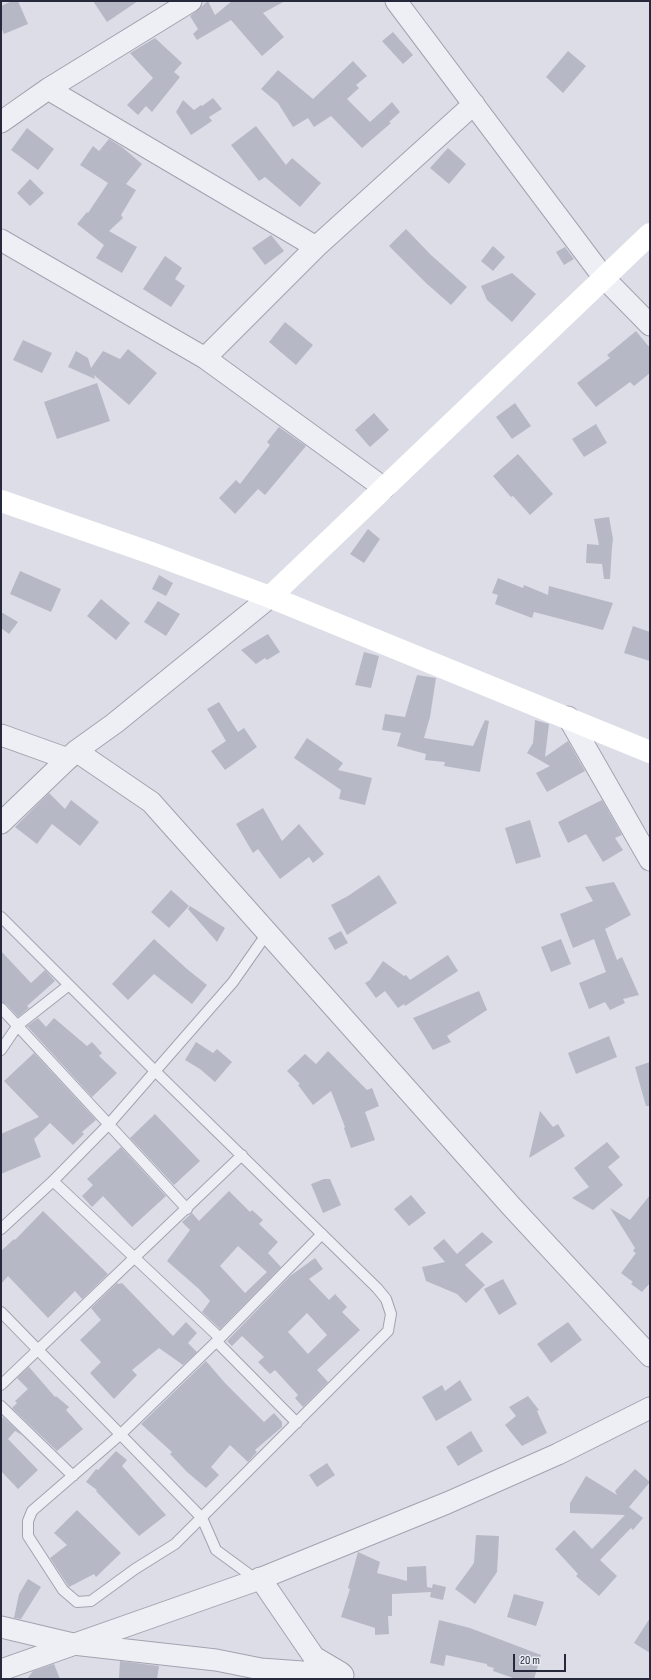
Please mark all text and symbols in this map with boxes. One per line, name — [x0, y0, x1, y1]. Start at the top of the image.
scale bar — [515, 1646, 568, 1672]
text: 20 m — [520, 1653, 540, 1668]

